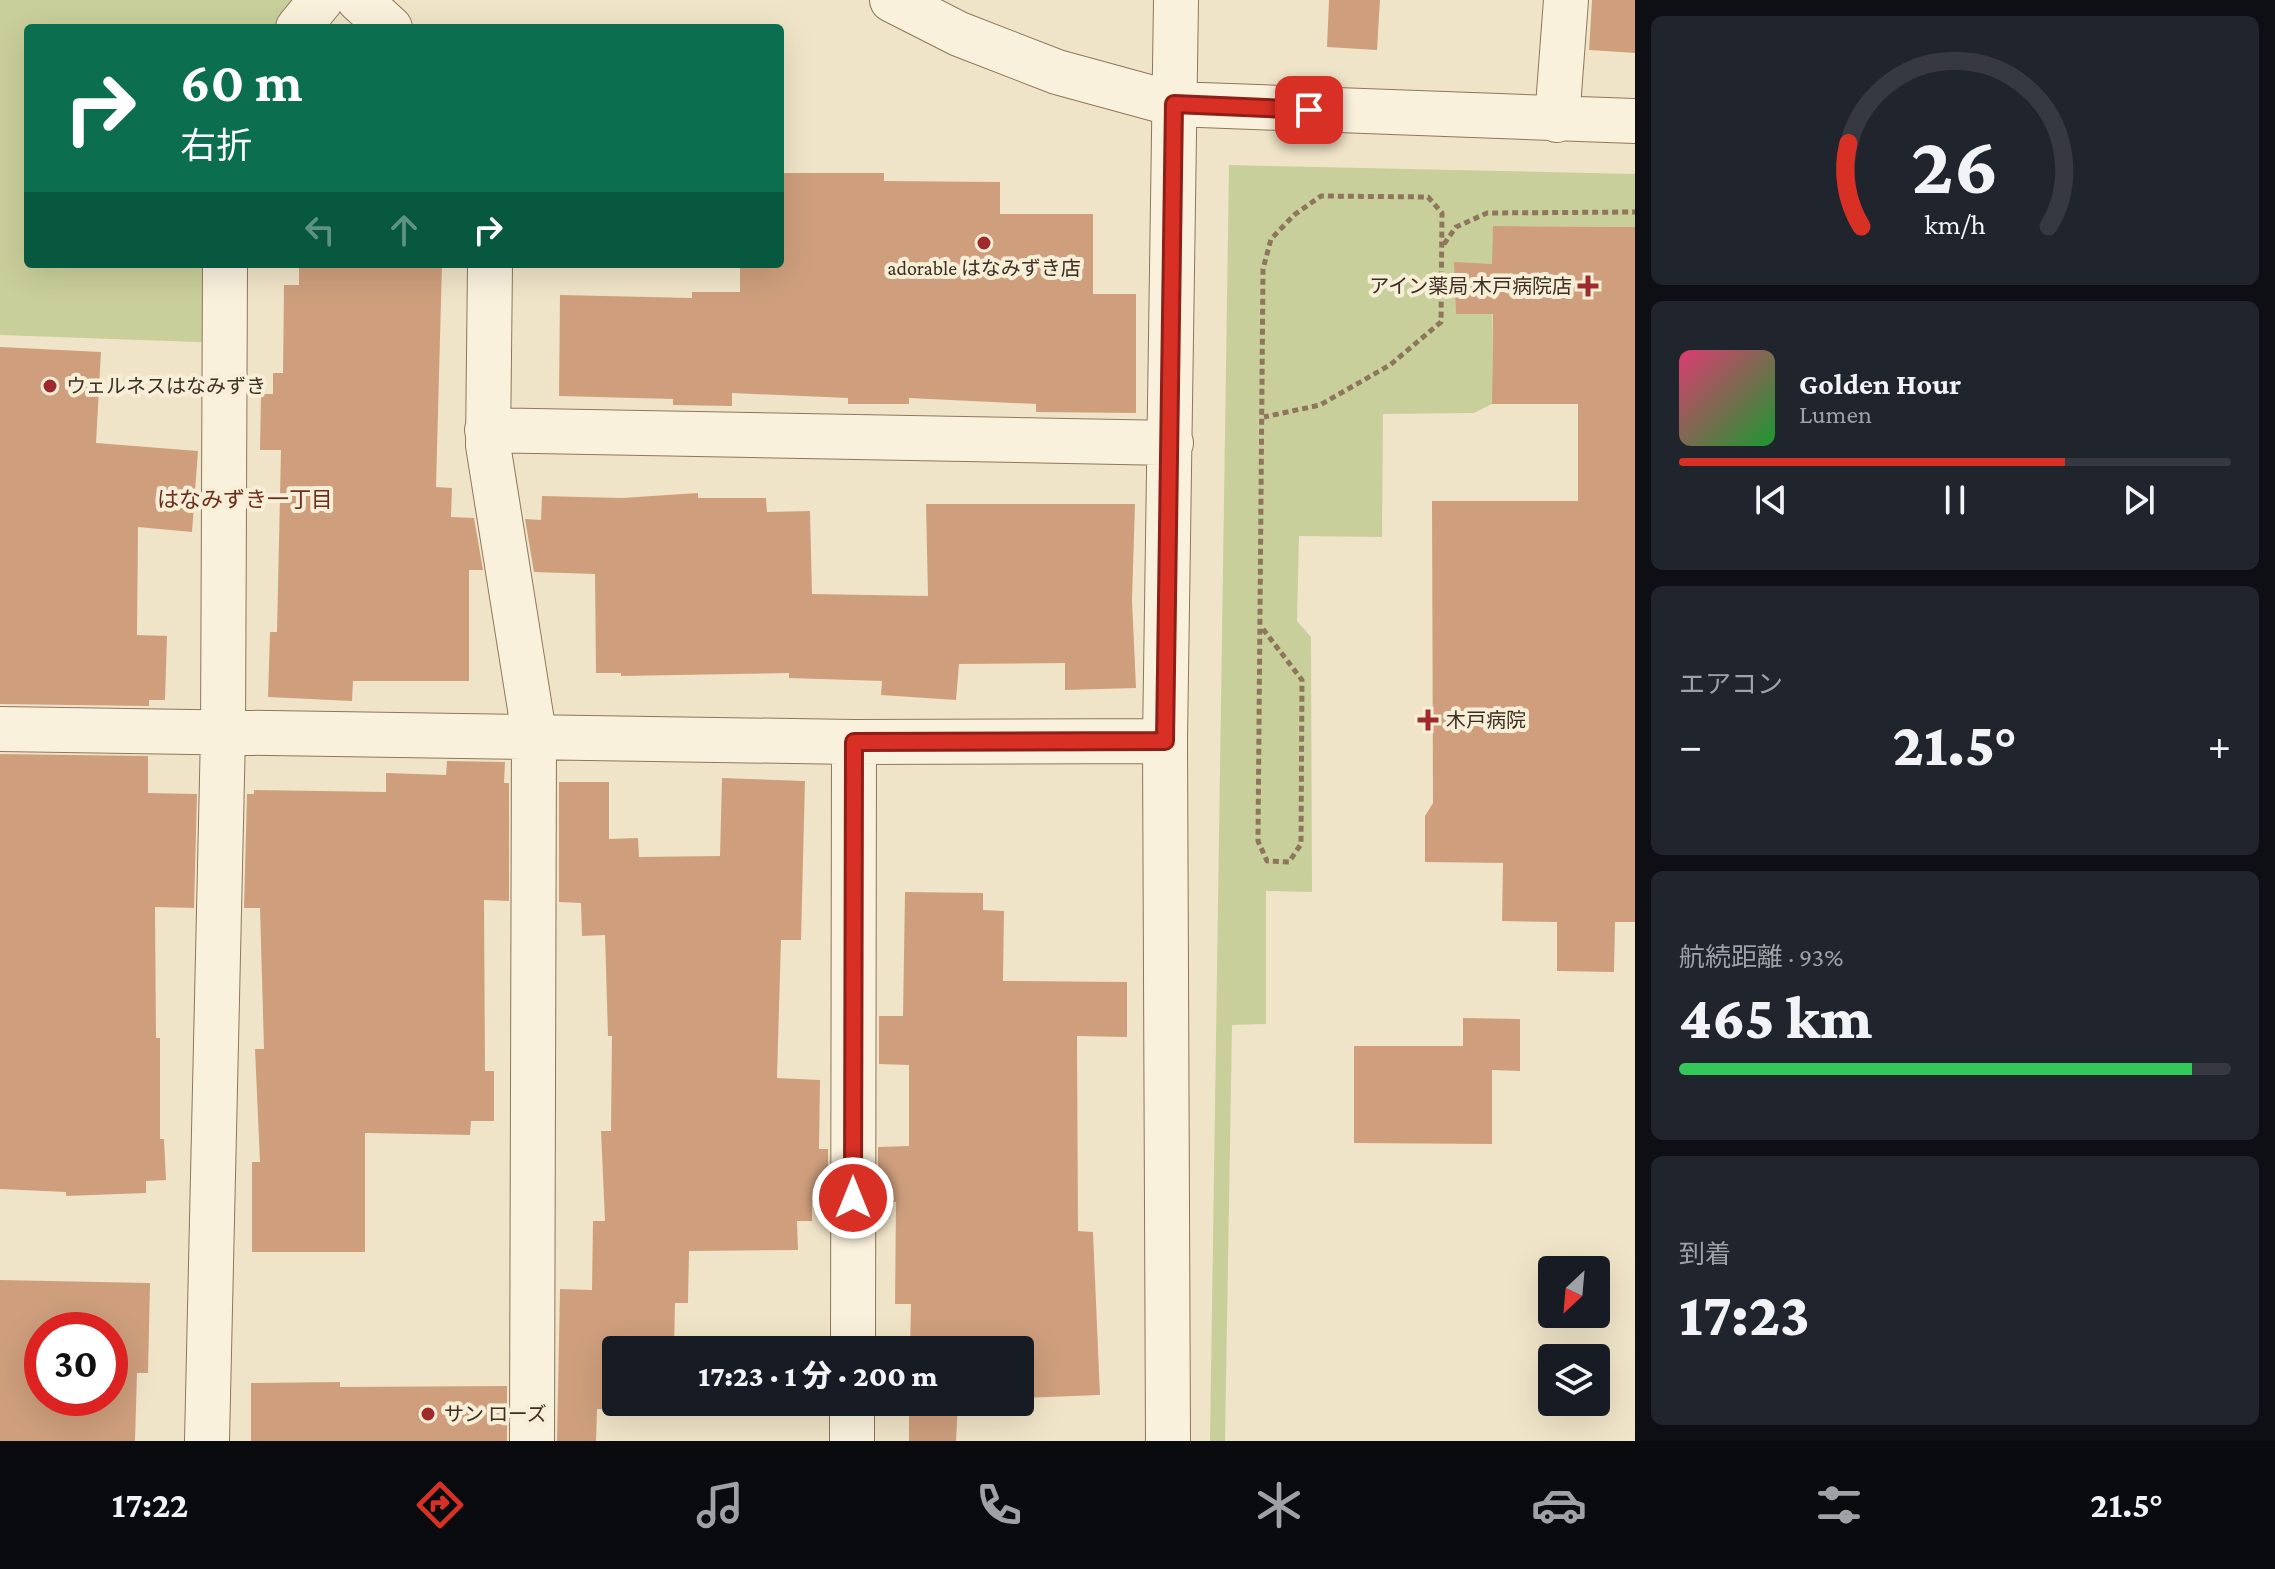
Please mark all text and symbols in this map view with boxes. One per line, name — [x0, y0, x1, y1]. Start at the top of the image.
text: 60 m — [180, 51, 303, 113]
icon: right — [48, 56, 152, 160]
pin — [1275, 76, 1343, 144]
icon: arrive — [1287, 88, 1331, 132]
text: 26 — [1911, 117, 1999, 210]
text: 右折 — [180, 126, 252, 166]
icon: left — [298, 208, 342, 252]
icon: ahead — [382, 208, 426, 252]
icon: right — [466, 208, 510, 252]
text: km/h — [1924, 208, 1986, 240]
marker: adorable はなみずき店 — [975, 234, 993, 252]
place label: adorable はなみずき店 — [887, 257, 1081, 279]
place label: アイン薬局 木戸病院店 — [1369, 275, 1572, 297]
marker: アイン薬局 木戸病院店 — [1579, 277, 1597, 295]
text: Golden Hour — [1799, 367, 1961, 400]
place label: ウェルネスはなみずき — [66, 375, 266, 397]
marker: ウェルネスはなみずき — [41, 377, 59, 395]
text: Lumen — [1799, 400, 1872, 429]
icon: previous — [1749, 478, 1793, 522]
icon: pause — [1933, 478, 1977, 522]
icon: next — [2117, 478, 2161, 522]
district label: はなみずき一丁目 — [157, 487, 333, 512]
text: エアコン — [1679, 670, 1783, 699]
marker: 木戸病院 — [1417, 709, 1439, 731]
place label: 木戸病院 — [1446, 709, 1526, 731]
text: 21.5° — [1892, 711, 2018, 778]
text: − — [1679, 721, 1702, 769]
text: + — [2208, 721, 2231, 769]
text: 航続距離 · 93% — [1679, 943, 1843, 972]
text: 465 km — [1679, 984, 1872, 1051]
position arrow — [811, 1156, 895, 1240]
text: 到着 — [1679, 1240, 1731, 1269]
north arrow — [1538, 1256, 1610, 1328]
map controls — [1538, 1256, 1610, 1416]
text: 17:23 — [1679, 1281, 1810, 1348]
speed limit sign: 30 — [24, 1312, 128, 1416]
button: layers — [1538, 1344, 1610, 1416]
text: 17:23 · 1 分 · 200 m — [698, 1359, 938, 1392]
place label: サン ローズ — [444, 1403, 547, 1425]
marker: サン ローズ — [419, 1405, 437, 1423]
icon: directions — [412, 1477, 468, 1533]
icon: music — [692, 1477, 748, 1533]
icon: phone — [971, 1477, 1027, 1533]
icon: climate — [1251, 1477, 1307, 1533]
icon: car — [1531, 1477, 1587, 1533]
icon: filters — [1811, 1477, 1867, 1533]
text: 17:22 — [112, 1485, 188, 1525]
text: 21.5° — [2090, 1485, 2163, 1525]

